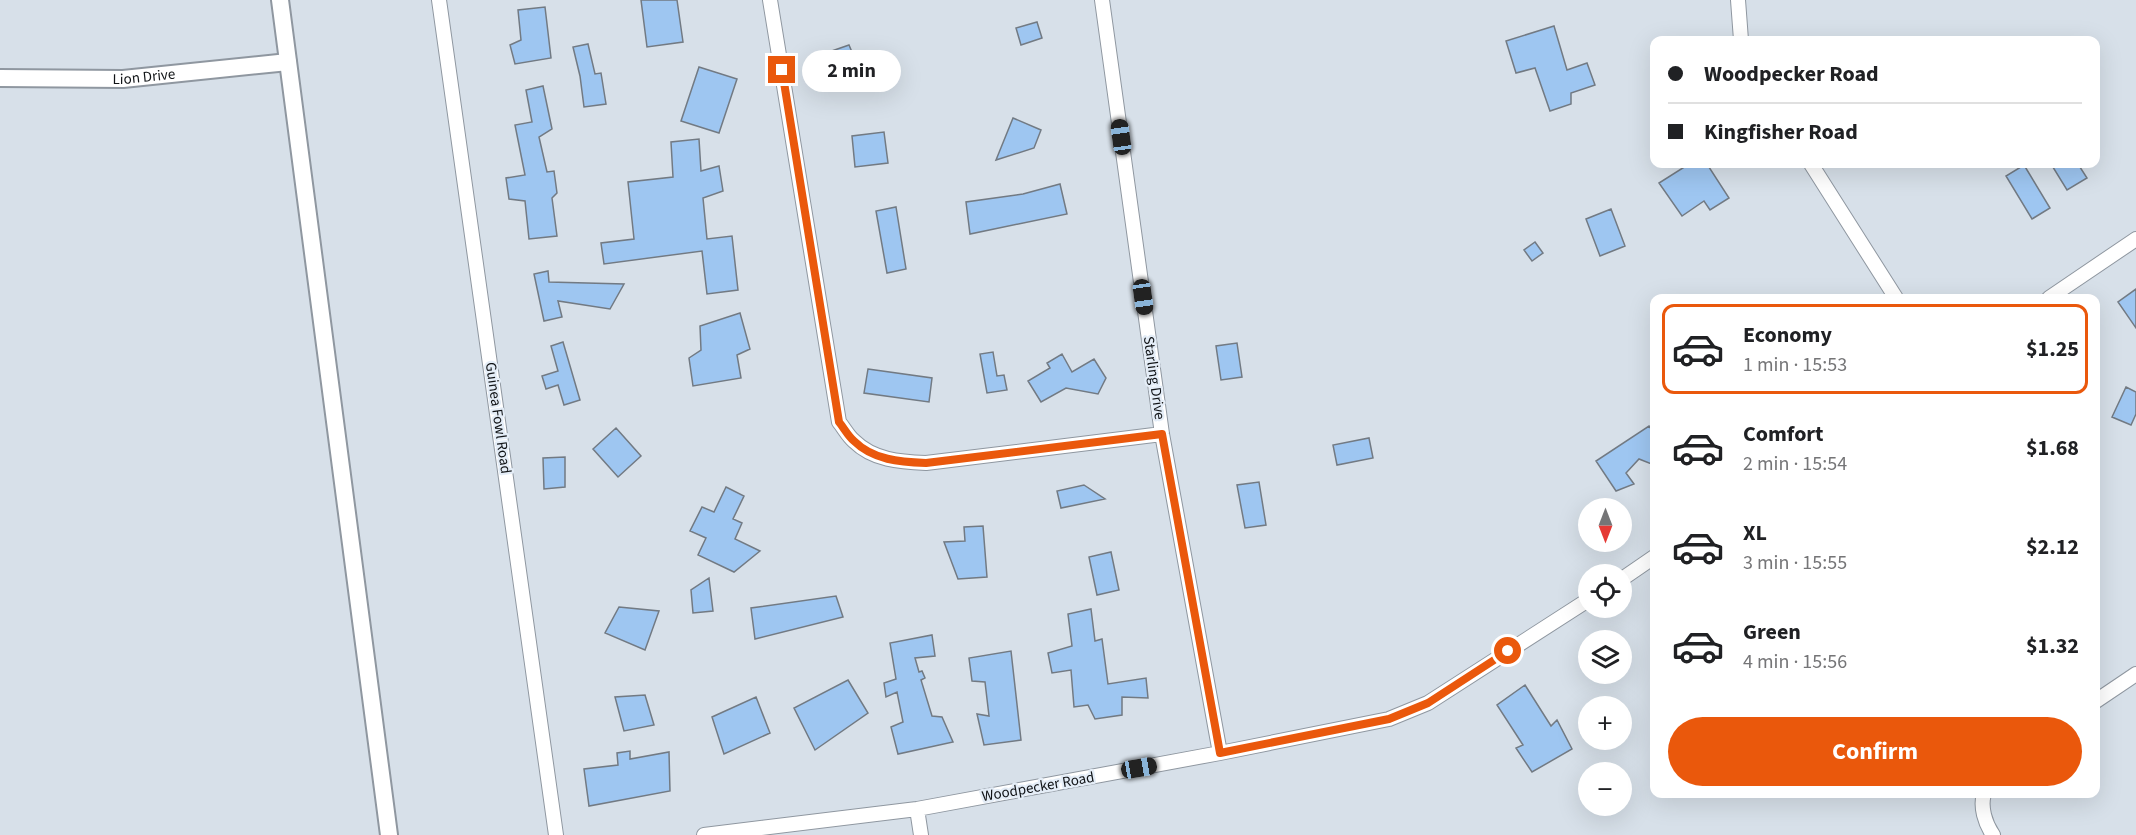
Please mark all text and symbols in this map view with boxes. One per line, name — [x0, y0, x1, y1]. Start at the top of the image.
callout: 2 min — [803, 49, 902, 91]
route end — [768, 56, 795, 83]
text: 2 min — [827, 57, 876, 85]
text: Woodpecker Road — [1704, 58, 1879, 90]
street label: Lion Drive — [112, 63, 176, 90]
text: Kingfisher Road — [1704, 116, 1858, 148]
car — [1110, 118, 1132, 156]
car — [1132, 278, 1154, 316]
text: Economy — [1743, 319, 1832, 351]
icon: car — [1671, 322, 1725, 376]
text: $1.25 — [2026, 333, 2079, 365]
street label: Starling Drive — [1138, 335, 1170, 421]
text: 1 min · 15:53 — [1743, 351, 1847, 379]
street label: Guinea Fowl Road — [480, 361, 516, 475]
text: Comfort — [1743, 418, 1824, 450]
icon: car — [1671, 421, 1725, 475]
text: $1.68 — [2026, 432, 2079, 464]
text: 2 min · 15:54 — [1743, 450, 1847, 478]
north arrow — [1578, 498, 1632, 552]
map controls — [1578, 498, 1632, 816]
text: XL — [1743, 517, 1767, 549]
icon: car — [1671, 520, 1725, 574]
text: $2.12 — [2026, 531, 2079, 563]
text: 3 min · 15:55 — [1743, 549, 1847, 577]
button: locate — [1578, 564, 1632, 618]
text: Green — [1743, 616, 1801, 648]
icon: car — [1671, 619, 1725, 673]
button: layers — [1578, 630, 1632, 684]
text: $1.32 — [2026, 630, 2079, 662]
route start — [1494, 637, 1521, 664]
text: 4 min · 15:56 — [1743, 648, 1847, 676]
button: + — [1578, 696, 1632, 750]
button: Confirm — [1668, 717, 2082, 786]
car — [1120, 756, 1158, 780]
button: − — [1578, 762, 1632, 816]
street label: Woodpecker Road — [980, 767, 1096, 807]

